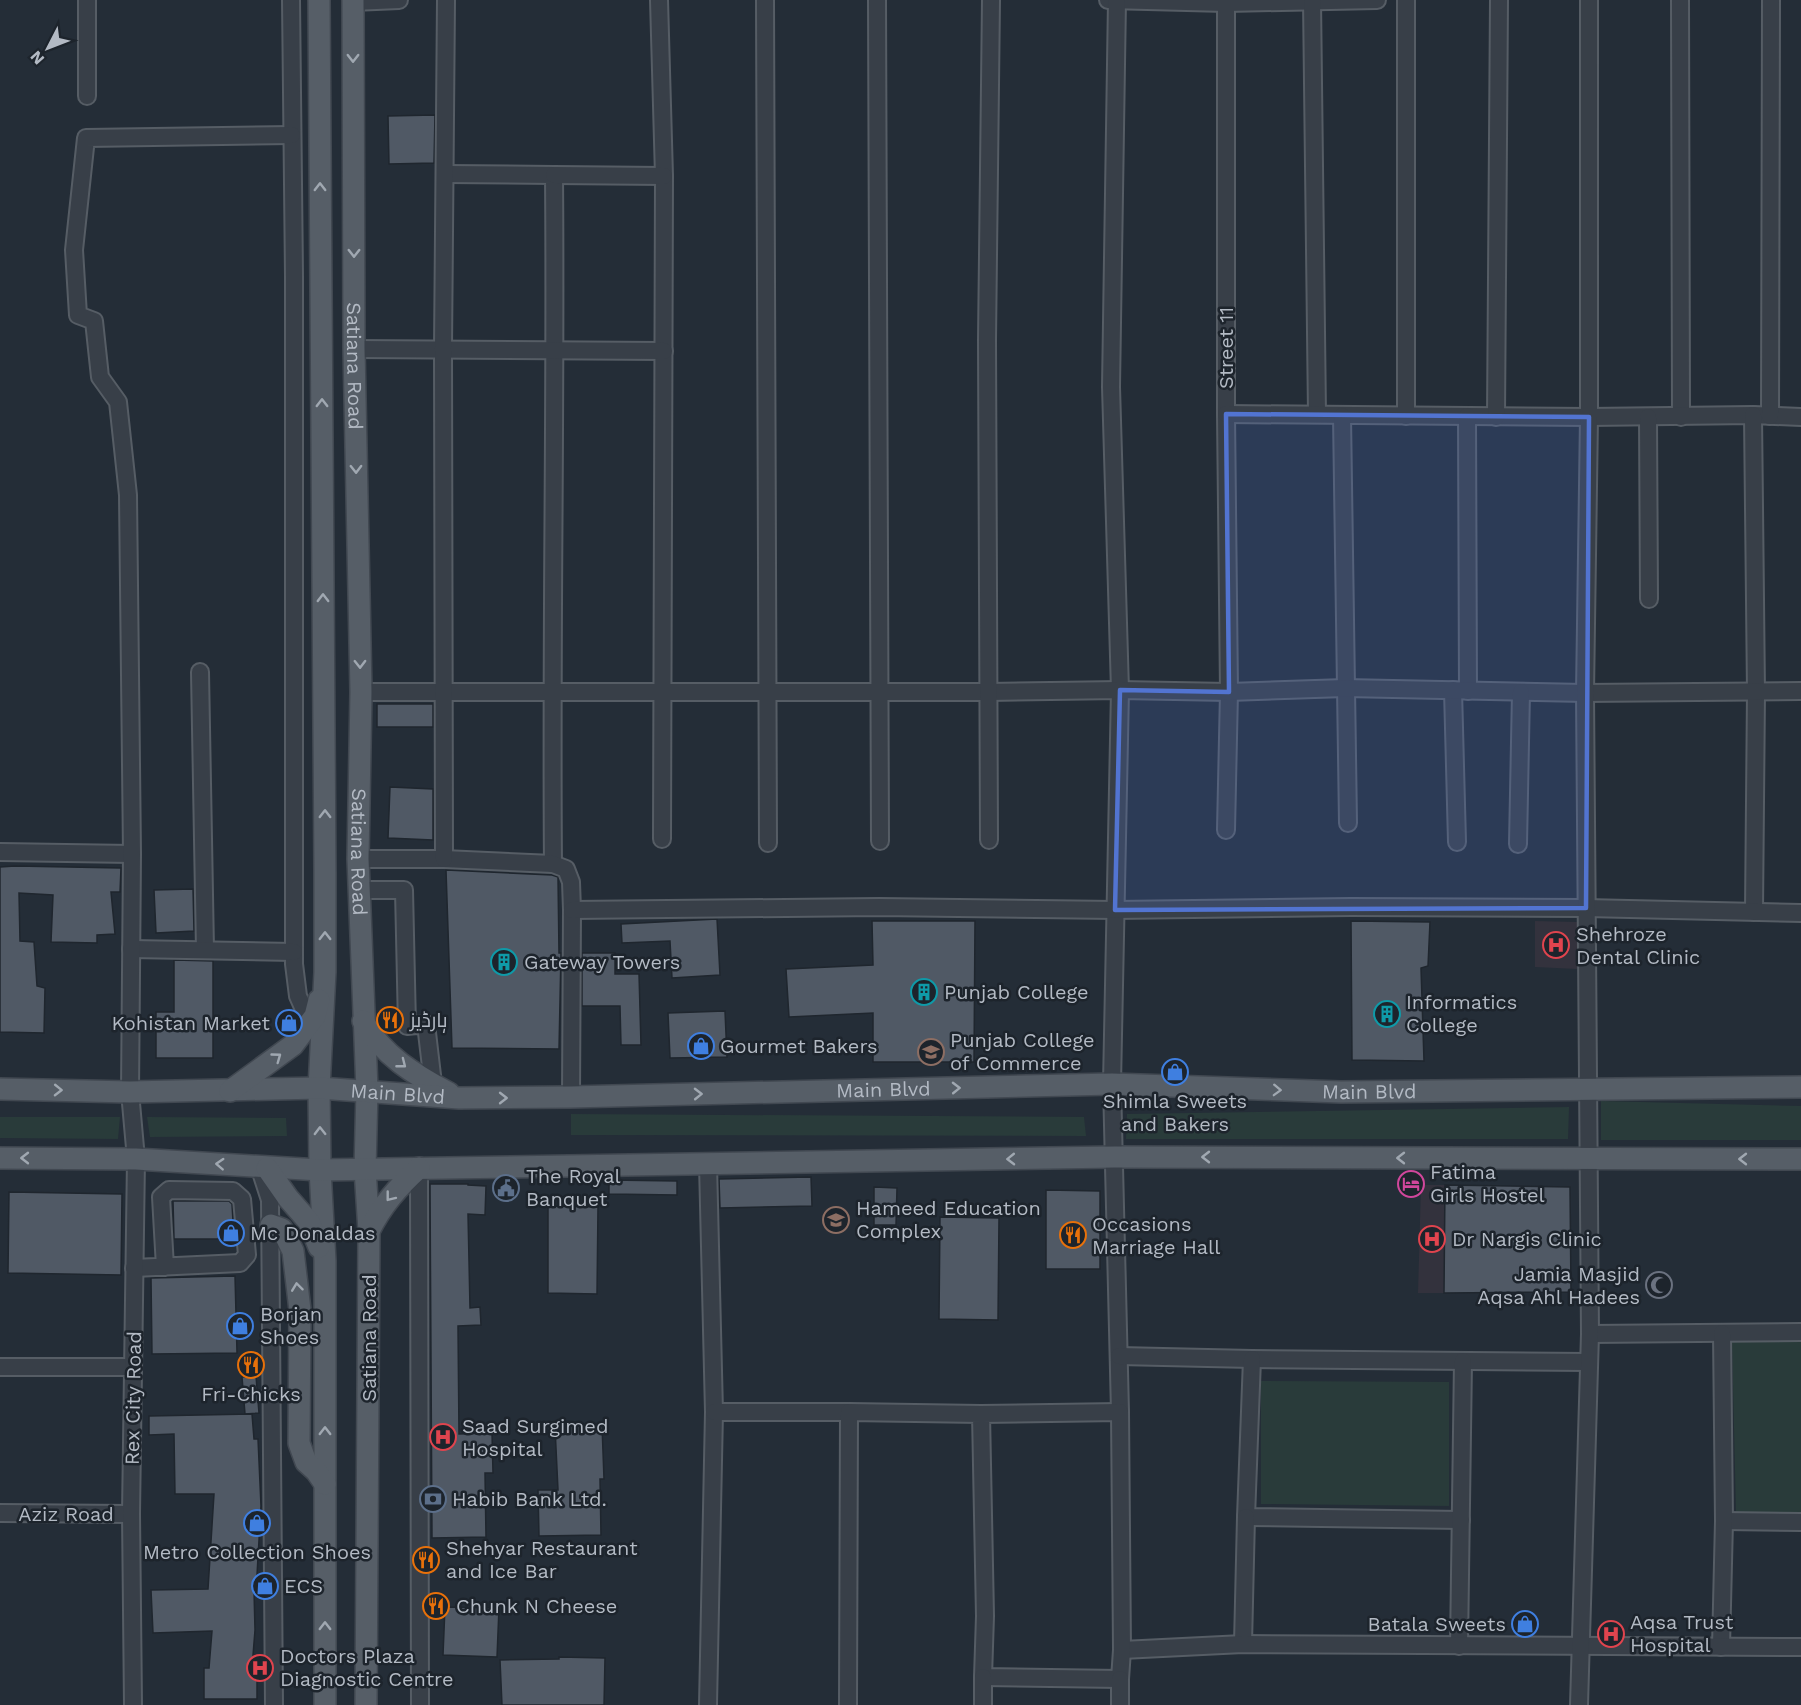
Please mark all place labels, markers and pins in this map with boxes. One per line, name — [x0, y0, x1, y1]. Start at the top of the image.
place label: Shehroze Dental Clinic — [1576, 922, 1700, 969]
hospital icon: Shehroze Dental Clinic — [1541, 930, 1571, 960]
building icon: Gateway Towers — [489, 947, 519, 977]
place label: Gateway Towers — [524, 950, 680, 974]
building icon: Punjab College — [909, 977, 939, 1007]
place label: Punjab College — [944, 980, 1089, 1004]
place label: Informatics College — [1406, 990, 1517, 1037]
building icon: Informatics College — [1372, 999, 1402, 1029]
restaurant icon: ہارڈیز — [375, 1005, 405, 1035]
shop icon: Kohistan Market — [274, 1008, 304, 1038]
place label: ہارڈیز — [409, 1008, 448, 1033]
place label: Kohistan Market — [112, 1011, 271, 1035]
place label: Punjab College of Commerce — [950, 1028, 1095, 1075]
shop icon: Gourmet Bakers — [686, 1031, 716, 1061]
place label: Gourmet Bakers — [720, 1034, 878, 1058]
school or university icon: Punjab College of Commerce — [916, 1037, 946, 1067]
shop icon: Shimla Sweets and Bakers — [1160, 1057, 1190, 1087]
place label: Shimla Sweets and Bakers — [1103, 1089, 1247, 1136]
place label: Fatima Girls Hostel — [1430, 1160, 1545, 1207]
place label: The Royal Banquet — [526, 1164, 621, 1211]
hotel icon: Fatima Girls Hostel — [1396, 1169, 1426, 1199]
public building icon: The Royal Banquet — [491, 1173, 521, 1203]
place label: Hameed Education Complex — [856, 1196, 1041, 1243]
school or university icon: Hameed Education Complex — [821, 1205, 851, 1235]
place label: Occasions Marriage Hall — [1092, 1212, 1220, 1259]
shop icon: Mc Donaldas — [216, 1218, 246, 1248]
restaurant icon: Occasions Marriage Hall — [1058, 1220, 1088, 1250]
place label: Mc Donaldas — [250, 1221, 376, 1245]
hospital icon: Dr Nargis Clinic — [1417, 1224, 1447, 1254]
place label: Dr Nargis Clinic — [1452, 1227, 1602, 1251]
place label: Jamia Masjid Aqsa Ahl Hadees — [1477, 1262, 1640, 1309]
mosque icon: Jamia Masjid Aqsa Ahl Hadees — [1644, 1270, 1674, 1300]
place label: Borjan Shoes — [260, 1302, 322, 1349]
shop icon: Borjan Shoes — [225, 1311, 255, 1341]
restaurant icon: Fri-Chicks — [236, 1350, 266, 1380]
place label: Fri-Chicks — [201, 1382, 301, 1406]
place label: Saad Surgimed Hospital — [462, 1414, 608, 1461]
hospital icon: Saad Surgimed Hospital — [428, 1422, 458, 1452]
bank icon: Habib Bank Ltd. — [418, 1484, 448, 1514]
place label: Habib Bank Ltd. — [452, 1487, 607, 1511]
shop icon: Metro Collection Shoes — [242, 1508, 272, 1538]
place label: Shehyar Restaurant and Ice Bar — [446, 1536, 638, 1583]
place label: Metro Collection Shoes — [143, 1540, 371, 1564]
restaurant icon: Shehyar Restaurant and Ice Bar — [411, 1545, 441, 1575]
shop icon: ECS — [250, 1571, 280, 1601]
place label: ECS — [284, 1574, 323, 1598]
restaurant icon: Chunk N Cheese — [421, 1591, 451, 1621]
place label: Chunk N Cheese — [456, 1594, 617, 1618]
shop icon: Batala Sweets — [1510, 1609, 1540, 1639]
place label: Aqsa Trust Hospital — [1630, 1610, 1734, 1657]
place label: Batala Sweets — [1368, 1612, 1506, 1636]
hospital icon: Aqsa Trust Hospital — [1596, 1619, 1626, 1649]
place label: Doctors Plaza Diagnostic Centre — [280, 1644, 454, 1691]
hospital icon: Doctors Plaza Diagnostic Centre — [245, 1653, 275, 1683]

